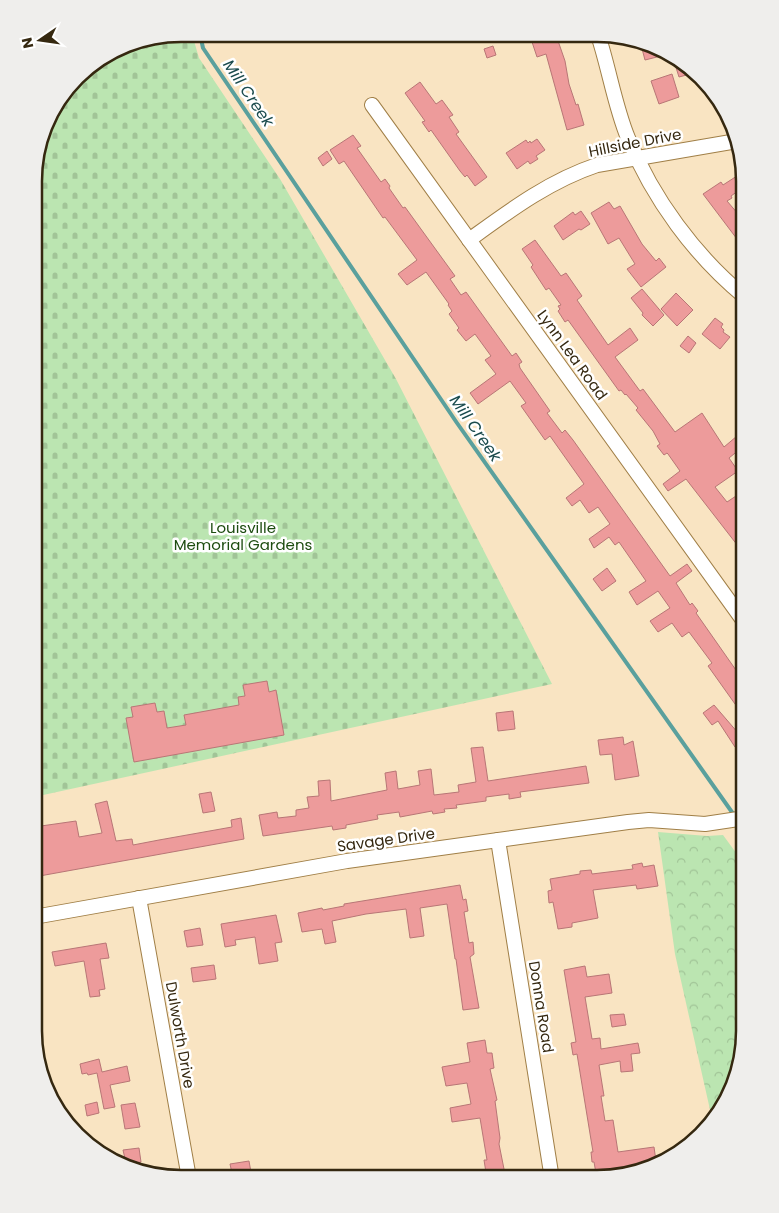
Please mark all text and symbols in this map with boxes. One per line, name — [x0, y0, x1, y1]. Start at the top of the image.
north arrow — [15, 15, 65, 65]
text: N — [16, 36, 38, 50]
water label: Mill Creek — [218, 55, 280, 132]
street label: Hillside Drive — [587, 123, 683, 162]
street label: Lynn Lea Road — [532, 305, 612, 404]
water label: Mill Creek — [444, 390, 507, 467]
park label: Louisville Memorial Gardens — [174, 517, 312, 555]
street label: Savage Drive — [336, 822, 436, 857]
street label: Donna Road — [524, 960, 559, 1054]
street label: Dulworth Drive — [161, 980, 200, 1090]

